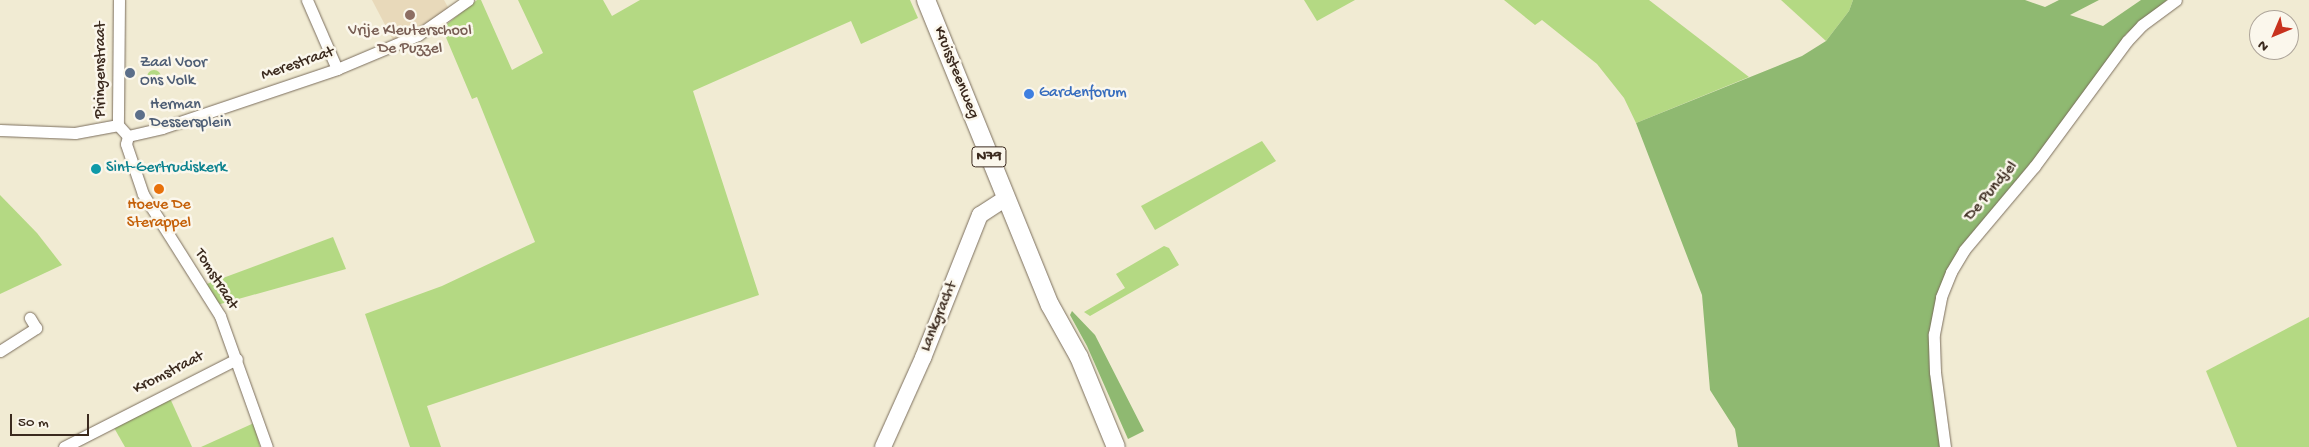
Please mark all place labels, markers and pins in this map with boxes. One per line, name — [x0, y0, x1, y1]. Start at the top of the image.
marker: Vrije Kleuterschool De Puzzel — [404, 9, 416, 21]
place label: Vrije Kleuterschool De Puzzel — [348, 22, 472, 60]
place label: Zaal Voor Ons Volk — [140, 54, 207, 92]
marker: Zaal Voor Ons Volk — [124, 67, 136, 79]
place label: Gardenforum — [1039, 84, 1127, 104]
marker: Gardenforum — [1023, 88, 1035, 100]
place label: Herman Dessersplein — [150, 96, 231, 134]
marker: Herman Dessersplein — [134, 109, 146, 121]
place label: Sint-Gertrudiskerk — [106, 159, 227, 179]
marker: Sint-Gertrudiskerk — [90, 163, 102, 175]
marker: Hoeve De Sterappel — [153, 183, 165, 195]
place label: Hoeve De Sterappel — [127, 196, 191, 234]

